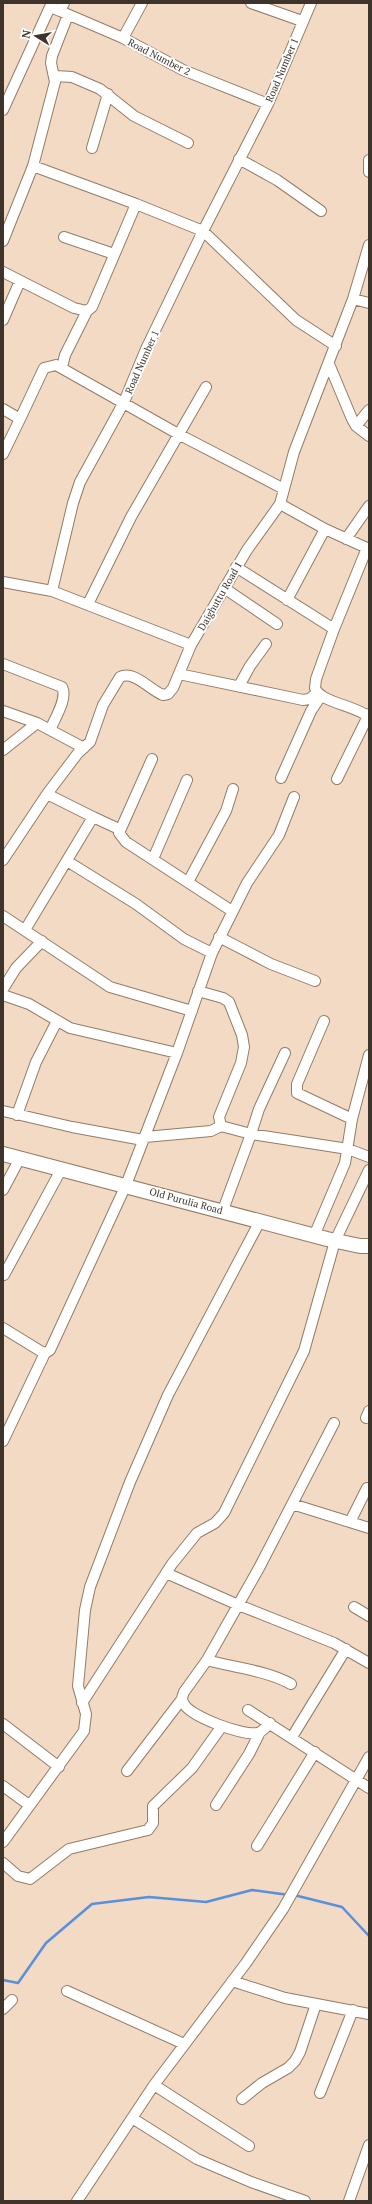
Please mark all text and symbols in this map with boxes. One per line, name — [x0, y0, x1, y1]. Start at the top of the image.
north arrow — [16, 16, 56, 56]
text: N — [19, 28, 34, 40]
street label: Road Number 2 — [126, 36, 192, 78]
street label: Road Number 1 — [263, 36, 301, 104]
street label: Road Number 1 — [122, 328, 162, 396]
street label: Daighuttu Road 1 — [195, 559, 245, 633]
street label: Old Purulia Road — [148, 1185, 225, 1217]

